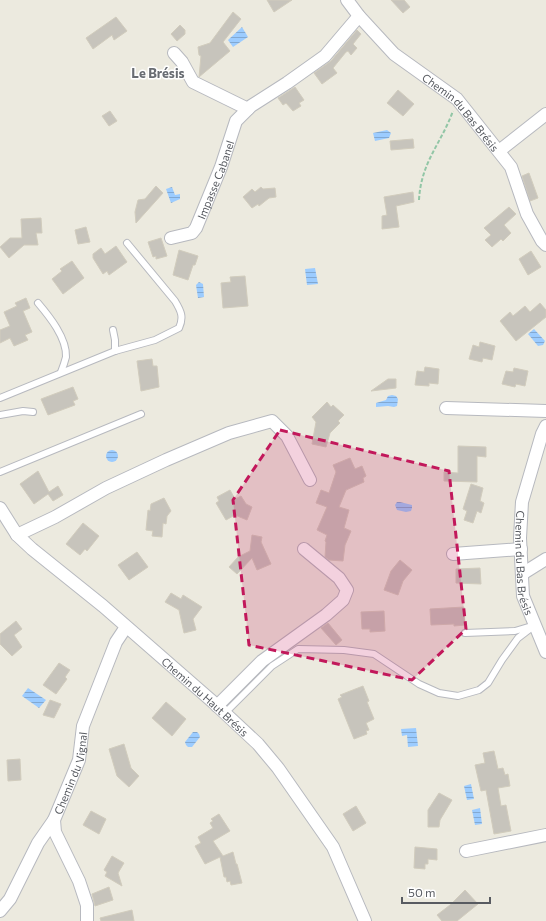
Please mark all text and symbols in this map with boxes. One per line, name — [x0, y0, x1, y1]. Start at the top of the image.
district label: Le Brésis — [131, 65, 185, 81]
street label: Chemin du Bas Brésis — [420, 70, 502, 154]
street label: Impasse Cabanel — [194, 139, 236, 221]
street label: Chemin du Bas Brésis — [513, 510, 536, 617]
street label: Chemin du Haut Brésis — [159, 654, 251, 738]
street label: Chemin du Vignal — [51, 731, 89, 816]
scale bar — [402, 879, 490, 905]
text: 50 m — [408, 885, 436, 899]

